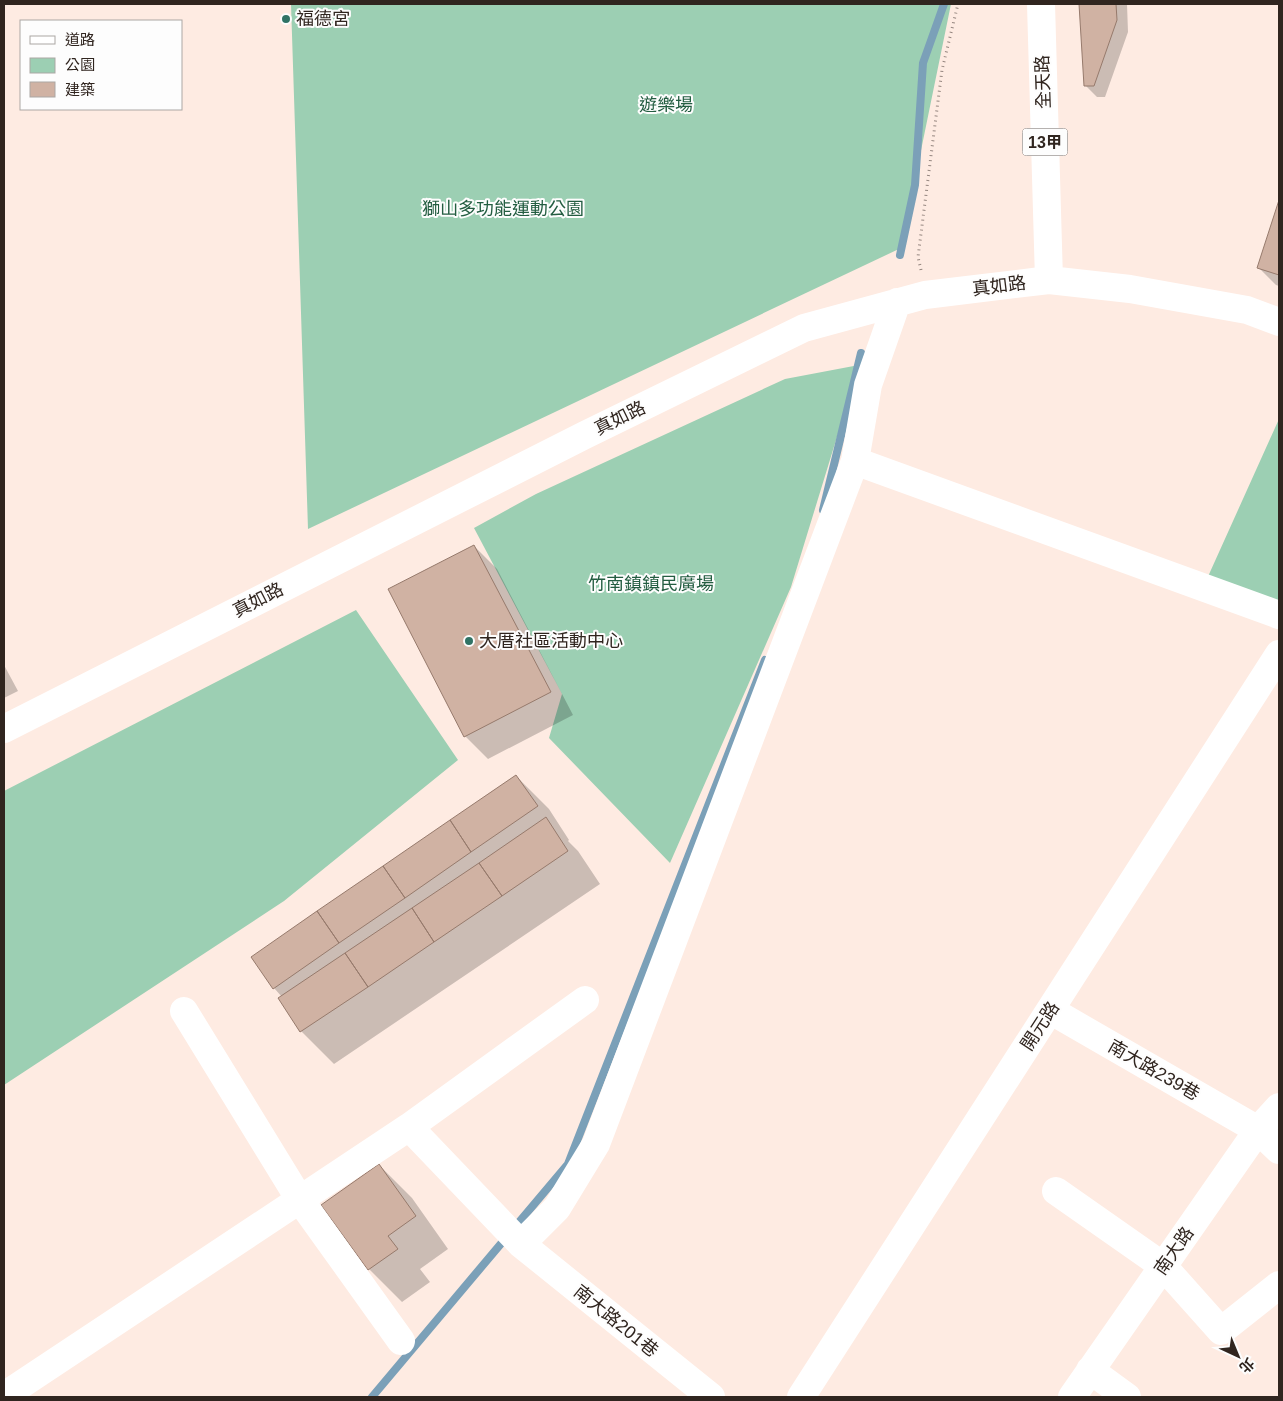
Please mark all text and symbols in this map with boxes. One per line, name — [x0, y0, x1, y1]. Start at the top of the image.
place label: 福德宮 — [296, 9, 350, 29]
marker: 福德宮 — [280, 13, 292, 25]
legend — [20, 20, 182, 110]
text: 道路 — [65, 31, 95, 48]
street label: 全天路 — [1032, 55, 1054, 109]
text: 公園 — [65, 56, 95, 73]
text: 建築 — [65, 81, 95, 98]
park label: 遊樂場 — [639, 95, 693, 115]
road number: 13甲 — [1022, 128, 1068, 156]
park label: 獅山多功能運動公園 — [422, 199, 584, 219]
street label: 真如路 — [971, 273, 1027, 299]
street label: 真如路 — [591, 397, 649, 439]
park label: 竹南鎮鎮民廣場 — [588, 574, 714, 594]
street label: 真如路 — [229, 579, 287, 621]
place label: 大厝社區活動中心 — [479, 631, 623, 651]
marker: 大厝社區活動中心 — [463, 635, 475, 647]
street label: 開元路 — [1017, 998, 1063, 1054]
street label: 南大路239巷 — [1105, 1036, 1203, 1104]
street label: 南大路 — [1150, 1223, 1198, 1279]
street label: 南大路201巷 — [570, 1281, 662, 1361]
north arrow — [1213, 1331, 1263, 1381]
text: 北 — [1236, 1355, 1258, 1376]

